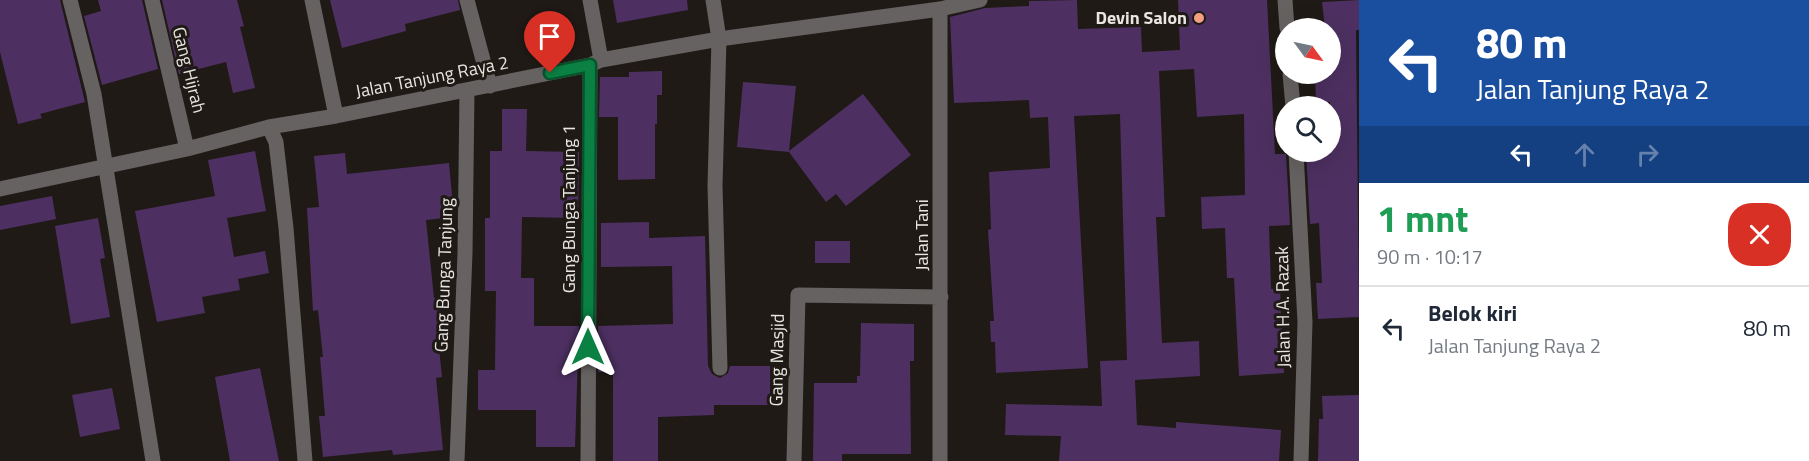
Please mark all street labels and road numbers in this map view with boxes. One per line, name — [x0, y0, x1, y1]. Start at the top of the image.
street label: Gang Hijrah — [166, 24, 213, 116]
street label: Jalan Tanjung Raya 2 — [353, 48, 511, 105]
street label: Gang Bunga Tanjung 1 — [555, 125, 582, 293]
street label: Gang Bunga Tanjung — [427, 197, 460, 353]
street label: Jalan Tani — [908, 199, 935, 271]
street label: Jalan H.A. Razak — [1268, 246, 1297, 368]
street label: Gang Masjid — [762, 313, 791, 407]

